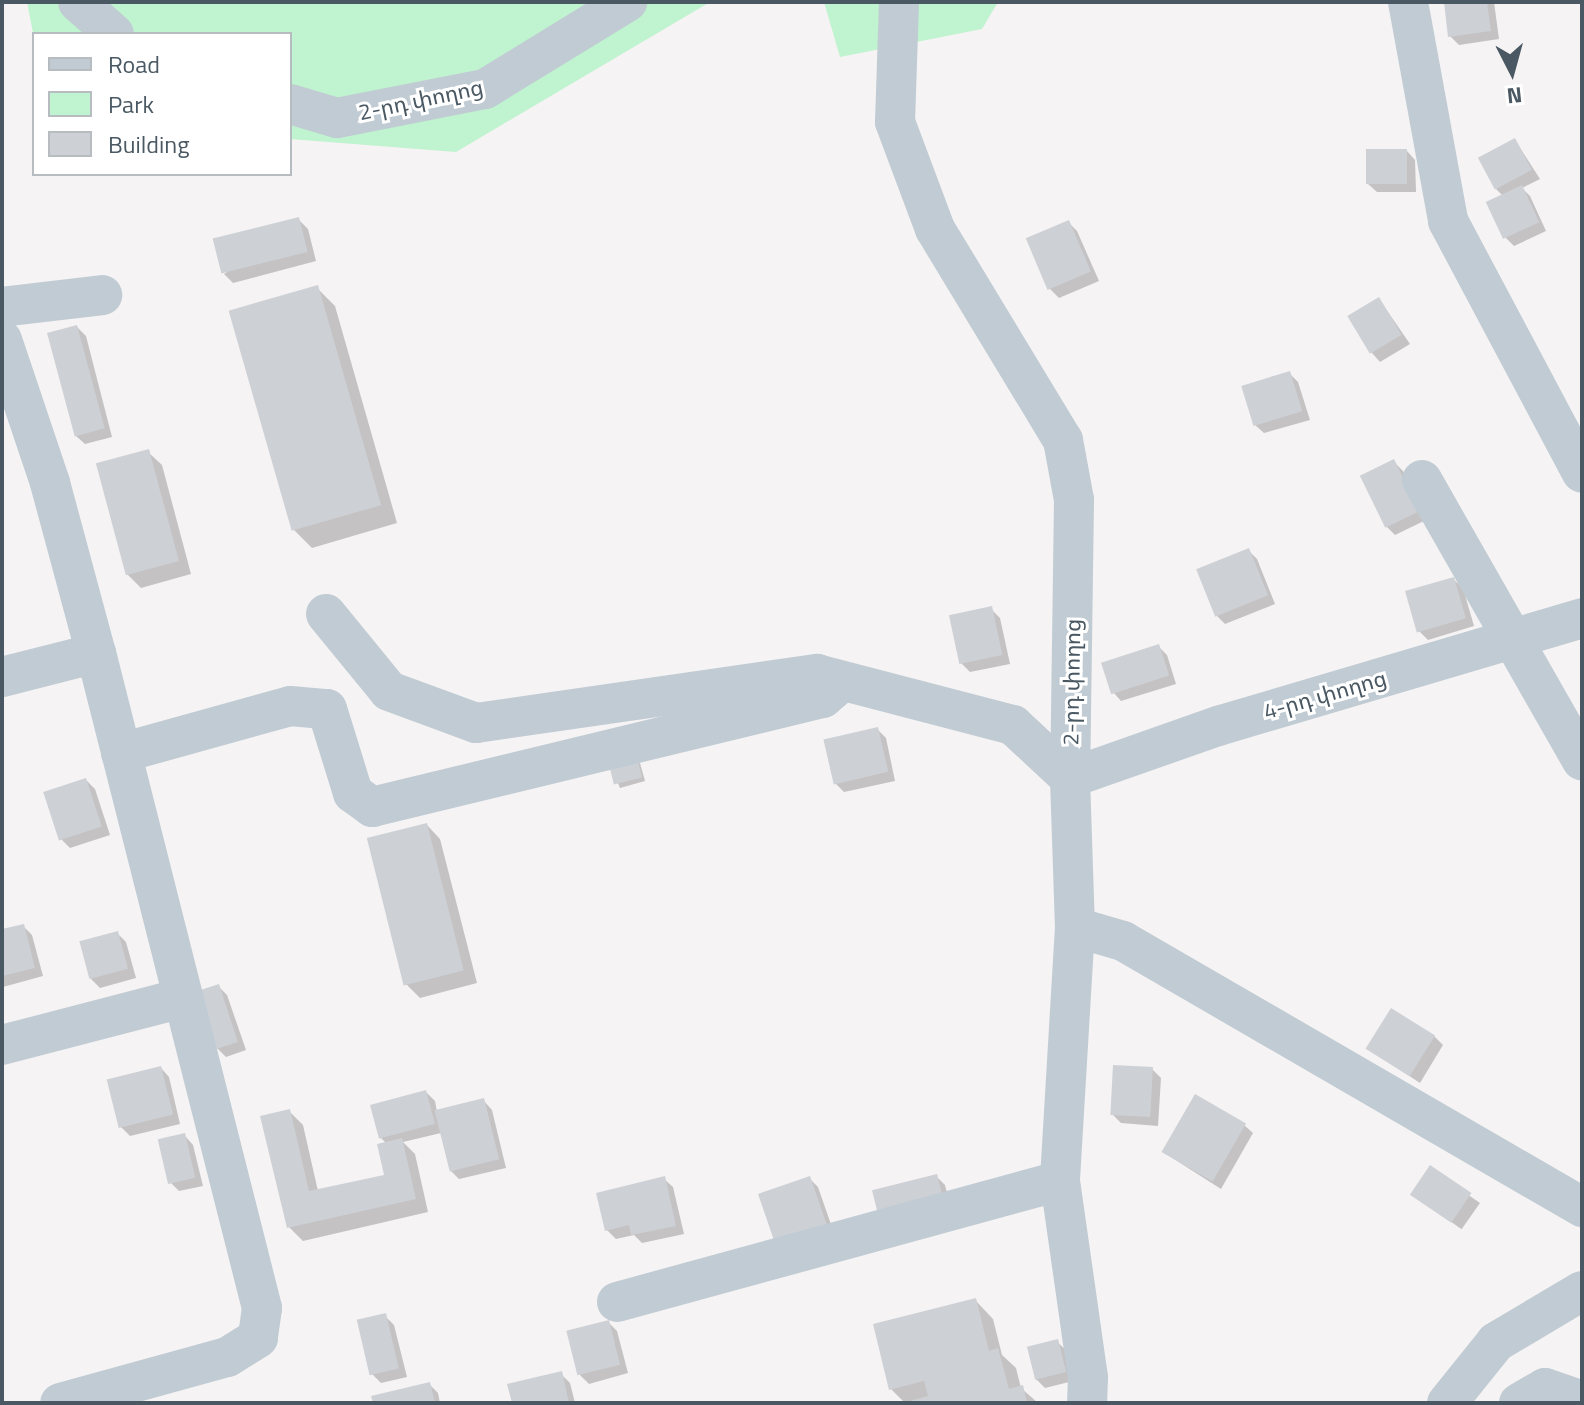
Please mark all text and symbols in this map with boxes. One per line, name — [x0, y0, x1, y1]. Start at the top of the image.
legend — [32, 32, 292, 176]
north arrow — [1472, 32, 1552, 112]
text: Road — [108, 46, 160, 82]
street label: 2-րդ փողոց — [356, 74, 486, 126]
text: N — [1505, 78, 1524, 114]
text: Park — [108, 86, 154, 122]
text: Building — [108, 126, 190, 162]
street label: 2-րդ փողոց — [1058, 618, 1086, 746]
street label: 4-րդ փողոց — [1261, 665, 1389, 725]

